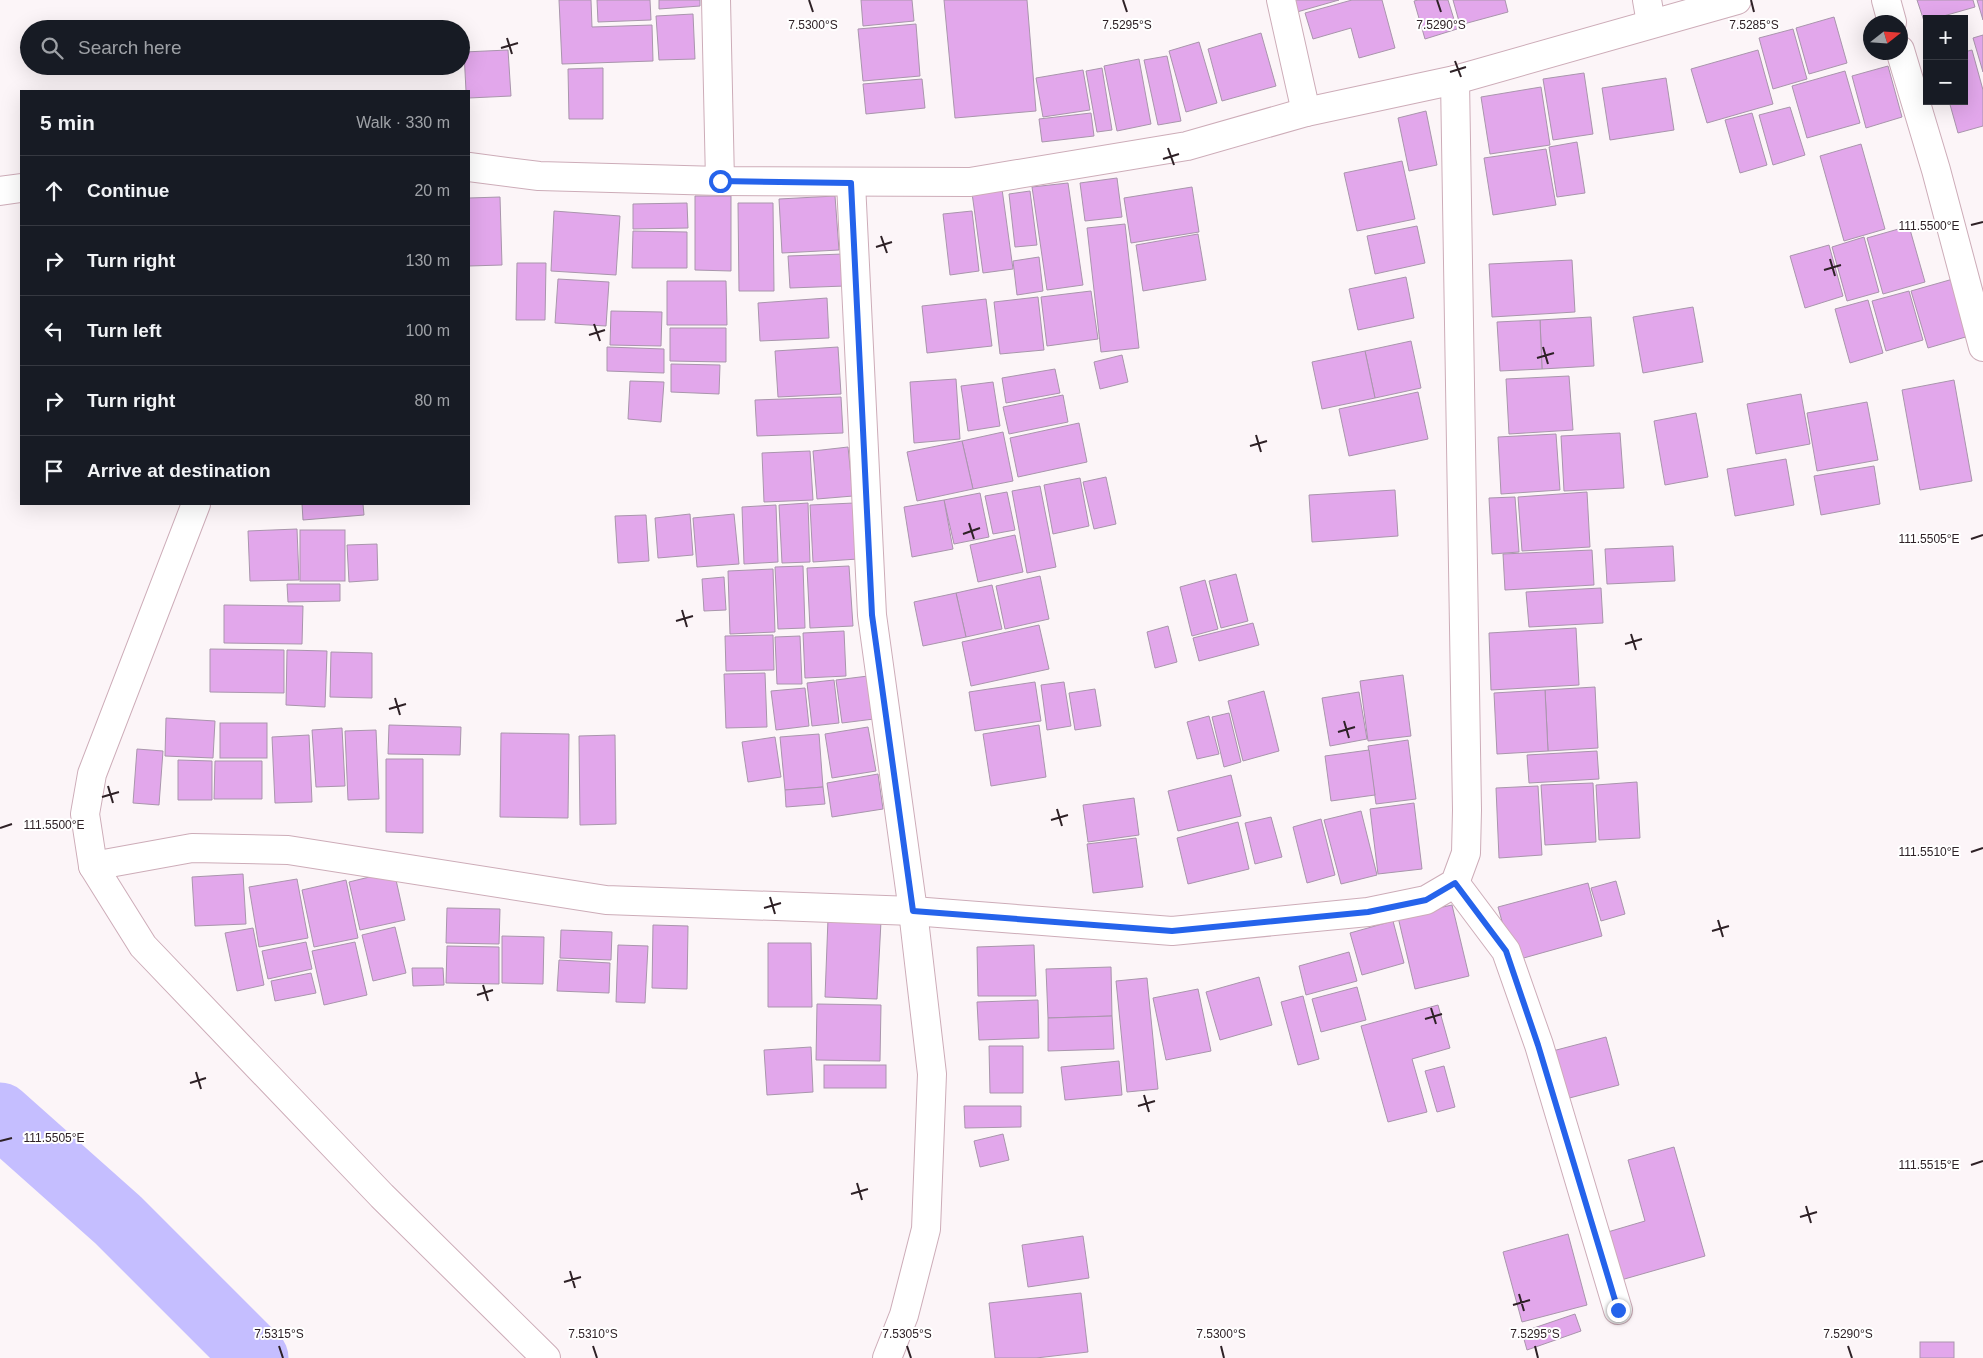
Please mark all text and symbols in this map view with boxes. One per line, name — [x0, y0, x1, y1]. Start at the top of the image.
north arrow — [1863, 15, 1908, 60]
map controls — [1923, 15, 1968, 105]
button: + — [1923, 15, 1968, 60]
text: 7.5300°S — [788, 18, 838, 32]
text: 7.5295°S — [1102, 18, 1152, 32]
text: 7.5290°S — [1416, 18, 1466, 32]
text: 7.5285°S — [1729, 18, 1779, 32]
search box — [20, 20, 470, 75]
icon: search — [38, 34, 66, 62]
text: Search here — [78, 37, 182, 58]
button: − — [1923, 60, 1968, 105]
text: 5 min — [40, 111, 95, 134]
text: Walk · 330 m — [356, 114, 450, 131]
route start — [709, 170, 732, 193]
icon: ahead — [40, 177, 68, 205]
text: Continue — [87, 180, 169, 201]
text: 20 m — [414, 182, 450, 199]
text: 111.5500°E — [1898, 219, 1960, 233]
icon: right — [40, 247, 68, 275]
text: Turn right — [87, 250, 175, 271]
text: 130 m — [406, 252, 450, 269]
icon: left — [40, 317, 68, 345]
text: Turn left — [87, 320, 162, 341]
text: 100 m — [406, 322, 450, 339]
icon: right — [40, 387, 68, 415]
text: Turn right — [87, 390, 175, 411]
text: 80 m — [414, 392, 450, 409]
icon: arrive — [40, 457, 68, 485]
text: Arrive at destination — [87, 460, 271, 481]
text: 111.5505°E — [1898, 532, 1960, 546]
text: 111.5500°E — [23, 818, 85, 832]
text: 111.5510°E — [1898, 845, 1960, 859]
text: 111.5505°E — [23, 1131, 85, 1145]
text: 111.5515°E — [1898, 1158, 1960, 1172]
route end — [1607, 1299, 1630, 1322]
text: 7.5315°S — [254, 1327, 304, 1341]
text: 7.5310°S — [568, 1327, 618, 1341]
text: 7.5305°S — [882, 1327, 932, 1341]
text: 7.5300°S — [1196, 1327, 1246, 1341]
text: 7.5295°S — [1510, 1327, 1560, 1341]
text: 7.5290°S — [1823, 1327, 1873, 1341]

